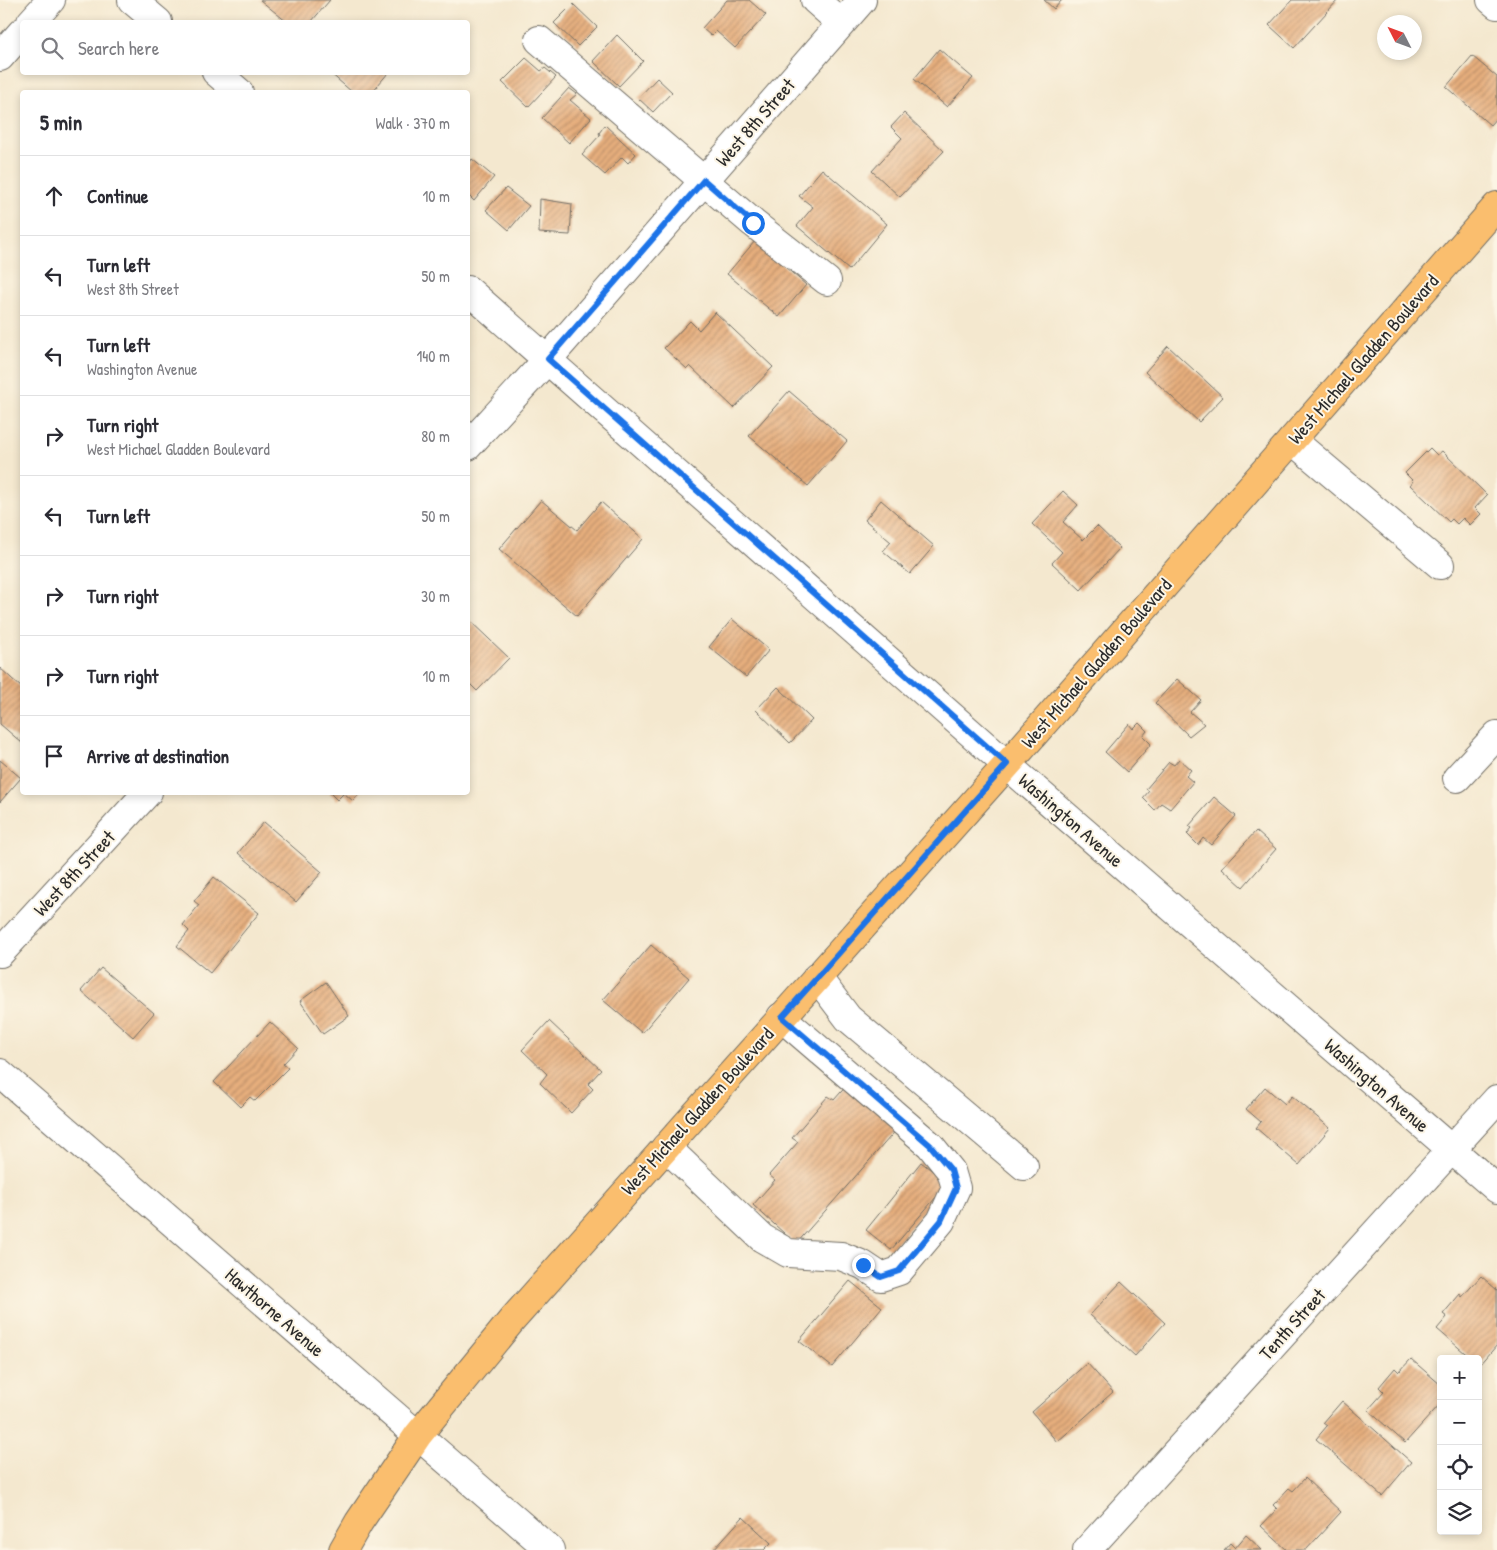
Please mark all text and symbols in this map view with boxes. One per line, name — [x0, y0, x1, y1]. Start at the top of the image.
north arrow — [1377, 15, 1422, 60]
search box — [20, 20, 470, 75]
icon: search — [38, 34, 66, 62]
text: Search here — [78, 35, 159, 61]
street label: West 8th Street — [709, 72, 801, 172]
text: 5 min — [40, 108, 82, 137]
text: Walk · 370 m — [376, 112, 450, 134]
icon: ahead — [40, 182, 68, 210]
text: Continue — [87, 183, 148, 209]
text: 10 m — [422, 185, 450, 207]
route start — [742, 212, 765, 235]
text: Turn left — [87, 252, 150, 278]
icon: left — [40, 262, 68, 290]
text: 50 m — [422, 265, 450, 287]
street label: West Michael Gladden Boulevard — [1282, 268, 1444, 449]
text: West 8th Street — [87, 278, 179, 300]
text: Turn left — [87, 332, 150, 358]
icon: left — [40, 342, 68, 370]
text: 140 m — [416, 345, 450, 367]
text: Washington Avenue — [87, 358, 197, 380]
text: Turn right — [87, 412, 158, 438]
icon: right — [40, 422, 68, 450]
text: 80 m — [421, 425, 450, 447]
text: West Michael Gladden Boulevard — [87, 438, 270, 460]
icon: left — [40, 502, 68, 530]
text: Turn left — [87, 503, 150, 529]
text: 50 m — [422, 505, 450, 527]
street label: West Michael Gladden Boulevard — [1015, 572, 1177, 753]
icon: right — [40, 582, 68, 610]
text: Turn right — [87, 583, 158, 609]
text: 30 m — [421, 585, 450, 607]
icon: right — [40, 662, 68, 690]
text: Turn right — [87, 663, 158, 689]
text: 10 m — [422, 665, 450, 687]
icon: arrive — [40, 742, 68, 770]
text: Arrive at destination — [87, 743, 229, 769]
street label: Washington Avenue — [1013, 767, 1129, 873]
street label: West 8th Street — [27, 824, 121, 922]
street label: West Michael Gladden Boulevard — [615, 1021, 780, 1200]
street label: Washington Avenue — [1319, 1032, 1435, 1138]
route end — [852, 1254, 875, 1277]
street label: Hawthorne Avenue — [220, 1262, 330, 1363]
street label: Tenth Street — [1253, 1282, 1331, 1365]
map controls — [1437, 1355, 1482, 1535]
button: + — [1437, 1355, 1482, 1400]
button: − — [1437, 1400, 1482, 1445]
button: locate — [1437, 1445, 1482, 1490]
button: layers — [1437, 1490, 1482, 1535]

